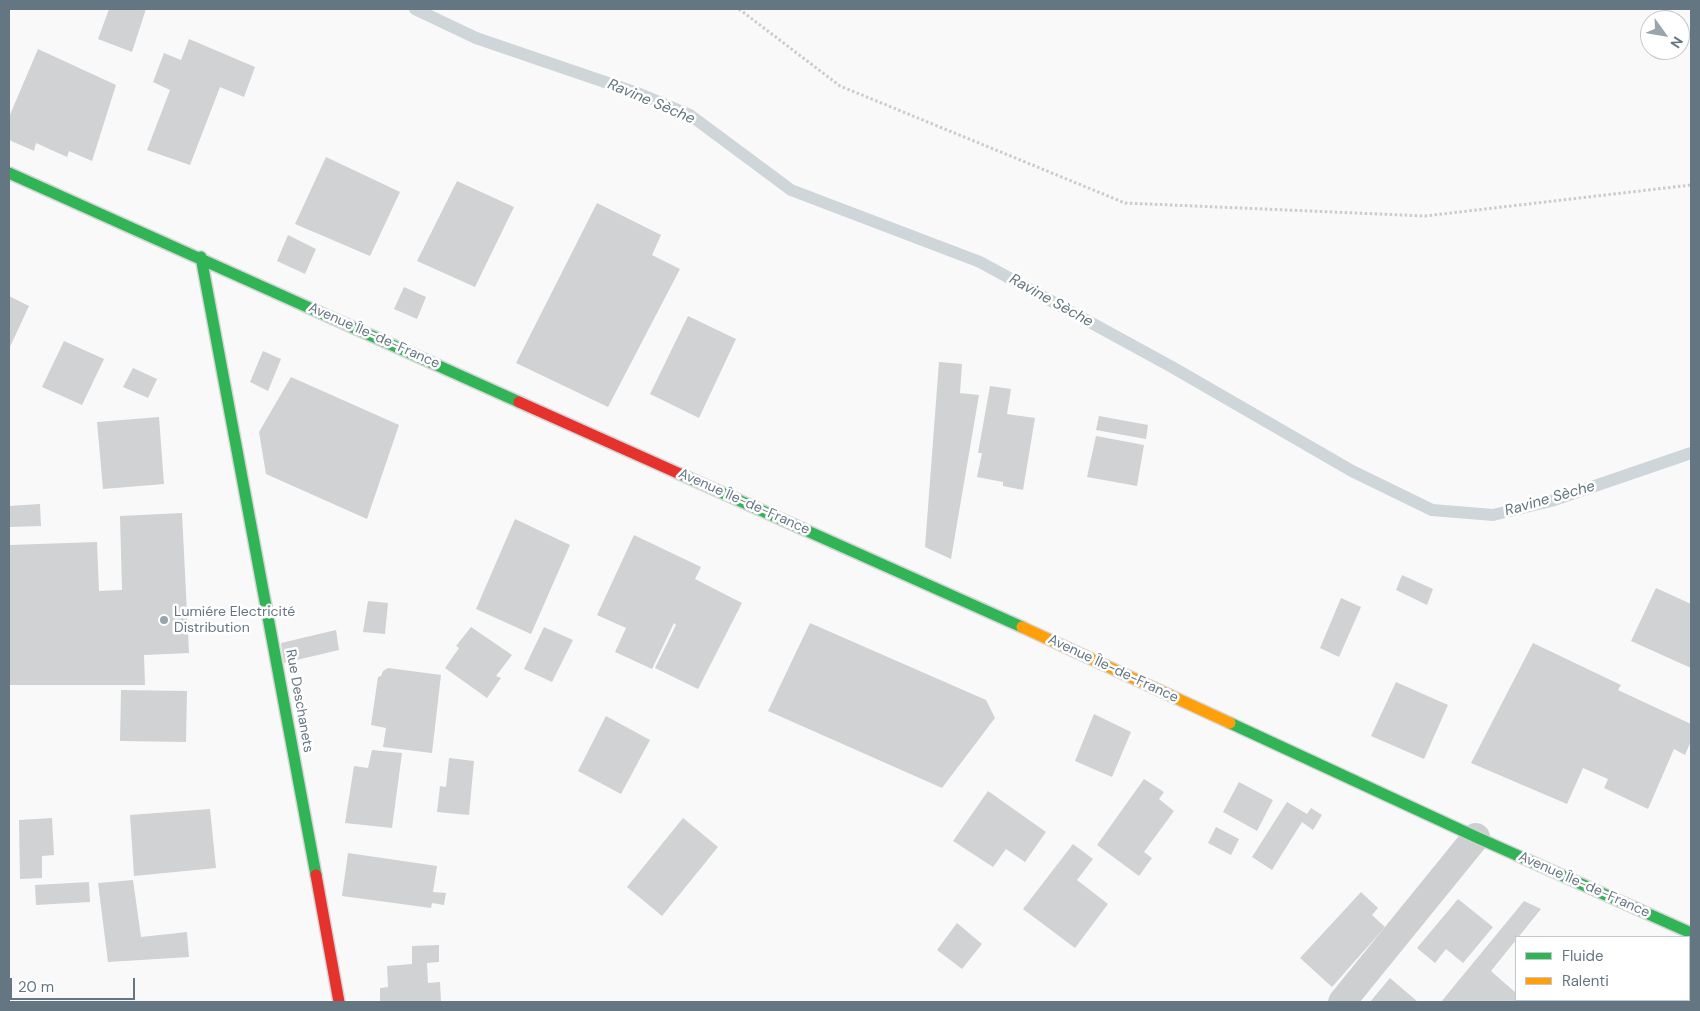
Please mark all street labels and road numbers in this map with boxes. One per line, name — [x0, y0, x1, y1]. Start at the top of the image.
street label: Avenue Île-de-France — [306, 299, 442, 373]
street label: Avenue Île-de-France — [676, 465, 812, 539]
street label: Avenue Île-de-France — [1045, 631, 1181, 707]
street label: Rue Deschanets — [282, 648, 316, 754]
street label: Avenue Île-de-France — [1516, 848, 1652, 922]

